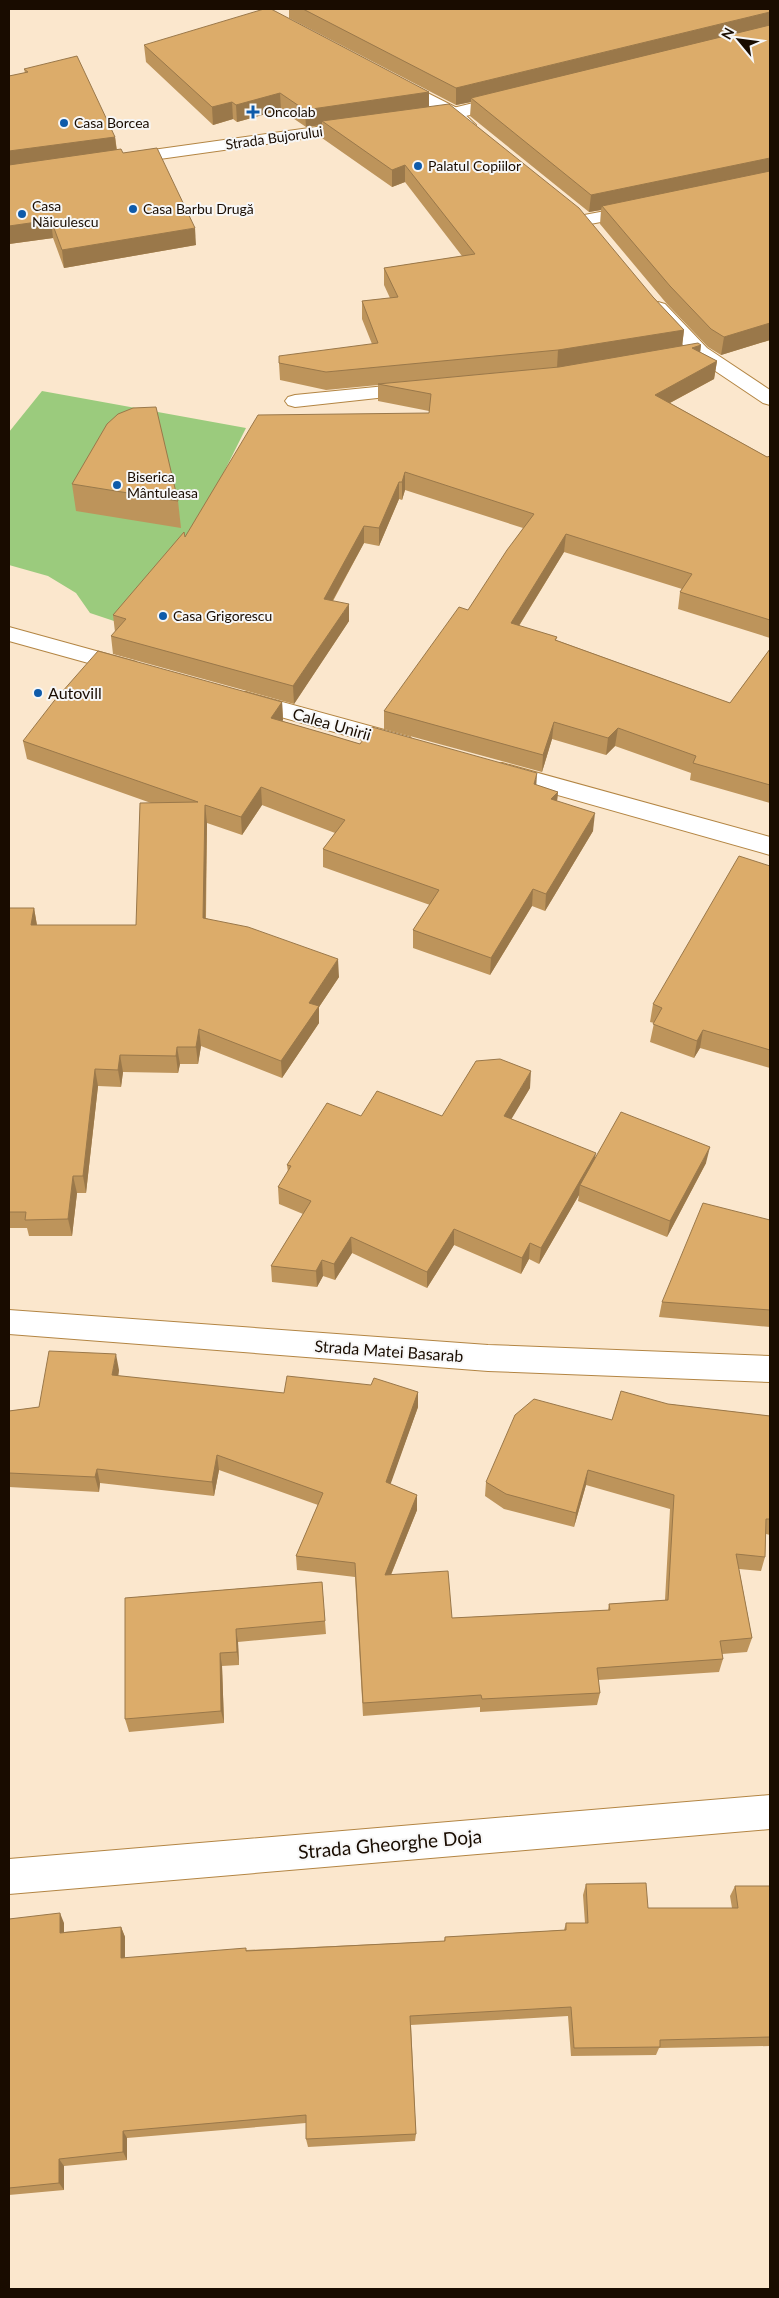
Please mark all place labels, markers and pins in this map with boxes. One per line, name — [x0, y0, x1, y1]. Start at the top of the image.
place label: Oncolab — [264, 103, 316, 120]
marker: Oncolab — [246, 105, 260, 119]
place label: Casa Borcea — [74, 114, 150, 131]
marker: Casa Borcea — [58, 117, 70, 129]
place label: Palatul Copiilor — [428, 157, 521, 174]
marker: Palatul Copiilor — [412, 160, 424, 172]
place label: Casa Năiculescu — [32, 197, 99, 230]
place label: Casa Barbu Drugă — [143, 200, 254, 217]
marker: Casa Barbu Drugă — [127, 203, 139, 215]
marker: Casa Năiculescu — [16, 208, 28, 220]
place label: Biserica Mântuleasa — [127, 468, 198, 501]
marker: Biserica Mântuleasa — [111, 479, 123, 491]
place label: Casa Grigorescu — [173, 607, 272, 624]
marker: Casa Grigorescu — [157, 610, 169, 622]
place label: Autovill — [48, 683, 102, 702]
marker: Autovill — [32, 687, 44, 699]

